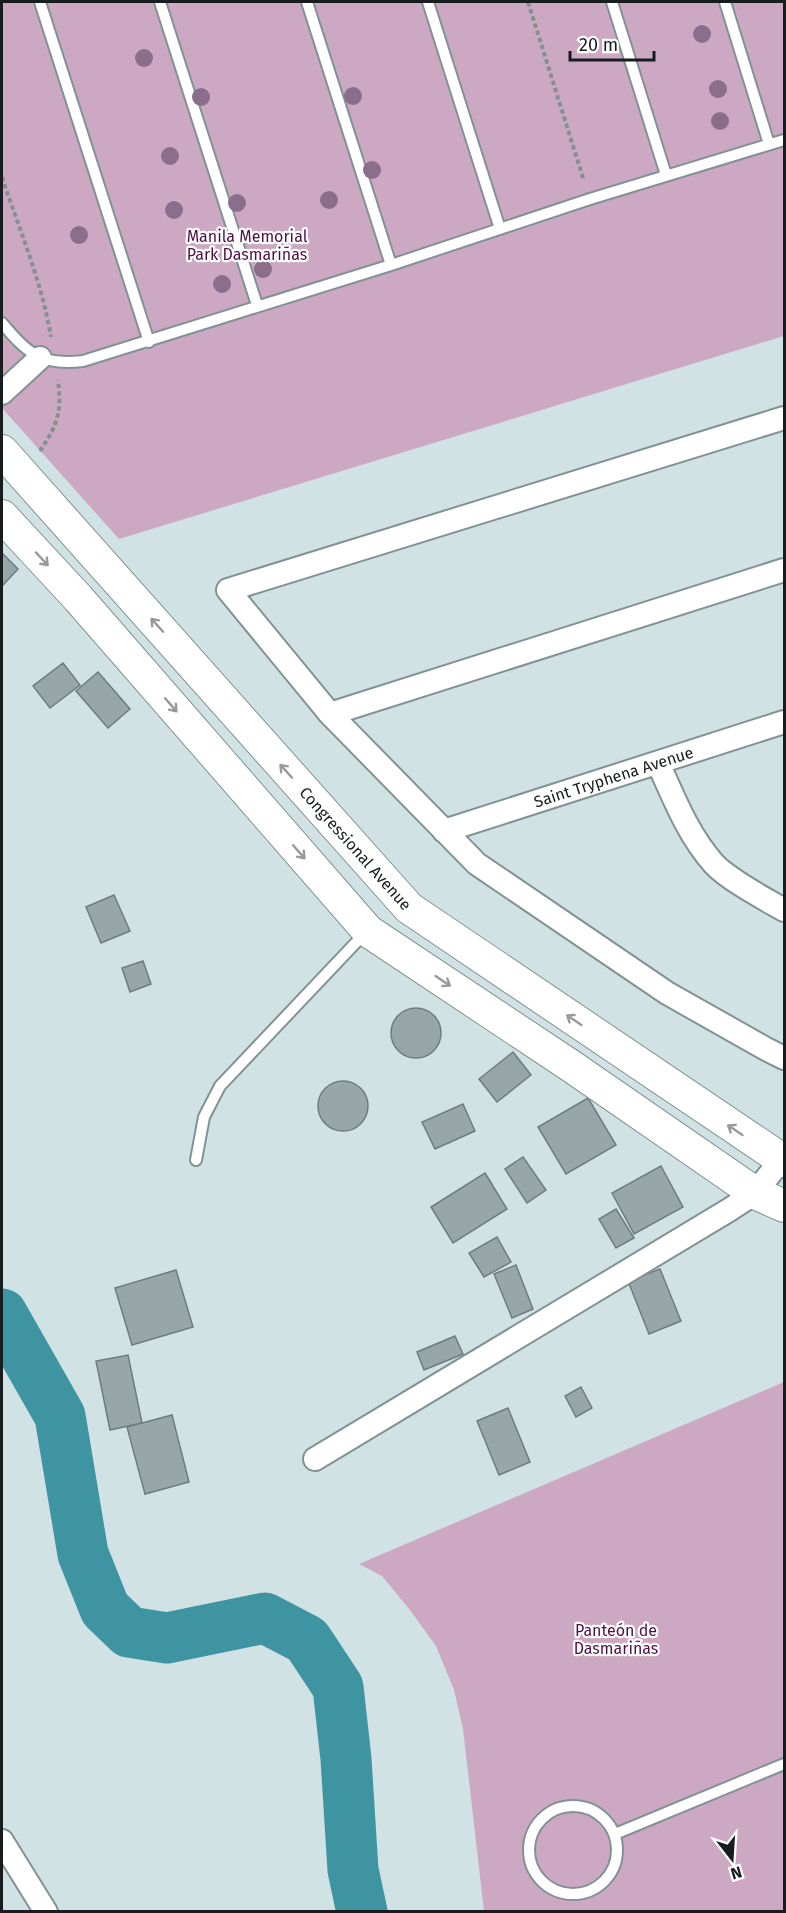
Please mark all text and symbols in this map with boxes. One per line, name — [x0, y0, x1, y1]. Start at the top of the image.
scale bar — [570, 24, 654, 62]
text: 20 m — [579, 34, 618, 56]
park label: Manila Memorial Park Dasmariñas — [187, 227, 308, 264]
one-way arrow — [34, 551, 48, 566]
one-way arrow — [150, 617, 163, 633]
one-way arrow — [164, 697, 178, 712]
street label: Saint Tryphena Avenue — [532, 743, 696, 812]
one-way arrow — [279, 763, 293, 778]
street label: Congressional Avenue — [296, 783, 415, 914]
one-way arrow — [292, 844, 306, 859]
one-way arrow — [434, 975, 451, 987]
one-way arrow — [567, 1014, 583, 1026]
one-way arrow — [728, 1124, 744, 1136]
park label: Panteón de Dasmariñas — [574, 1621, 658, 1658]
north arrow — [702, 1829, 762, 1889]
text: N — [728, 1862, 744, 1884]

